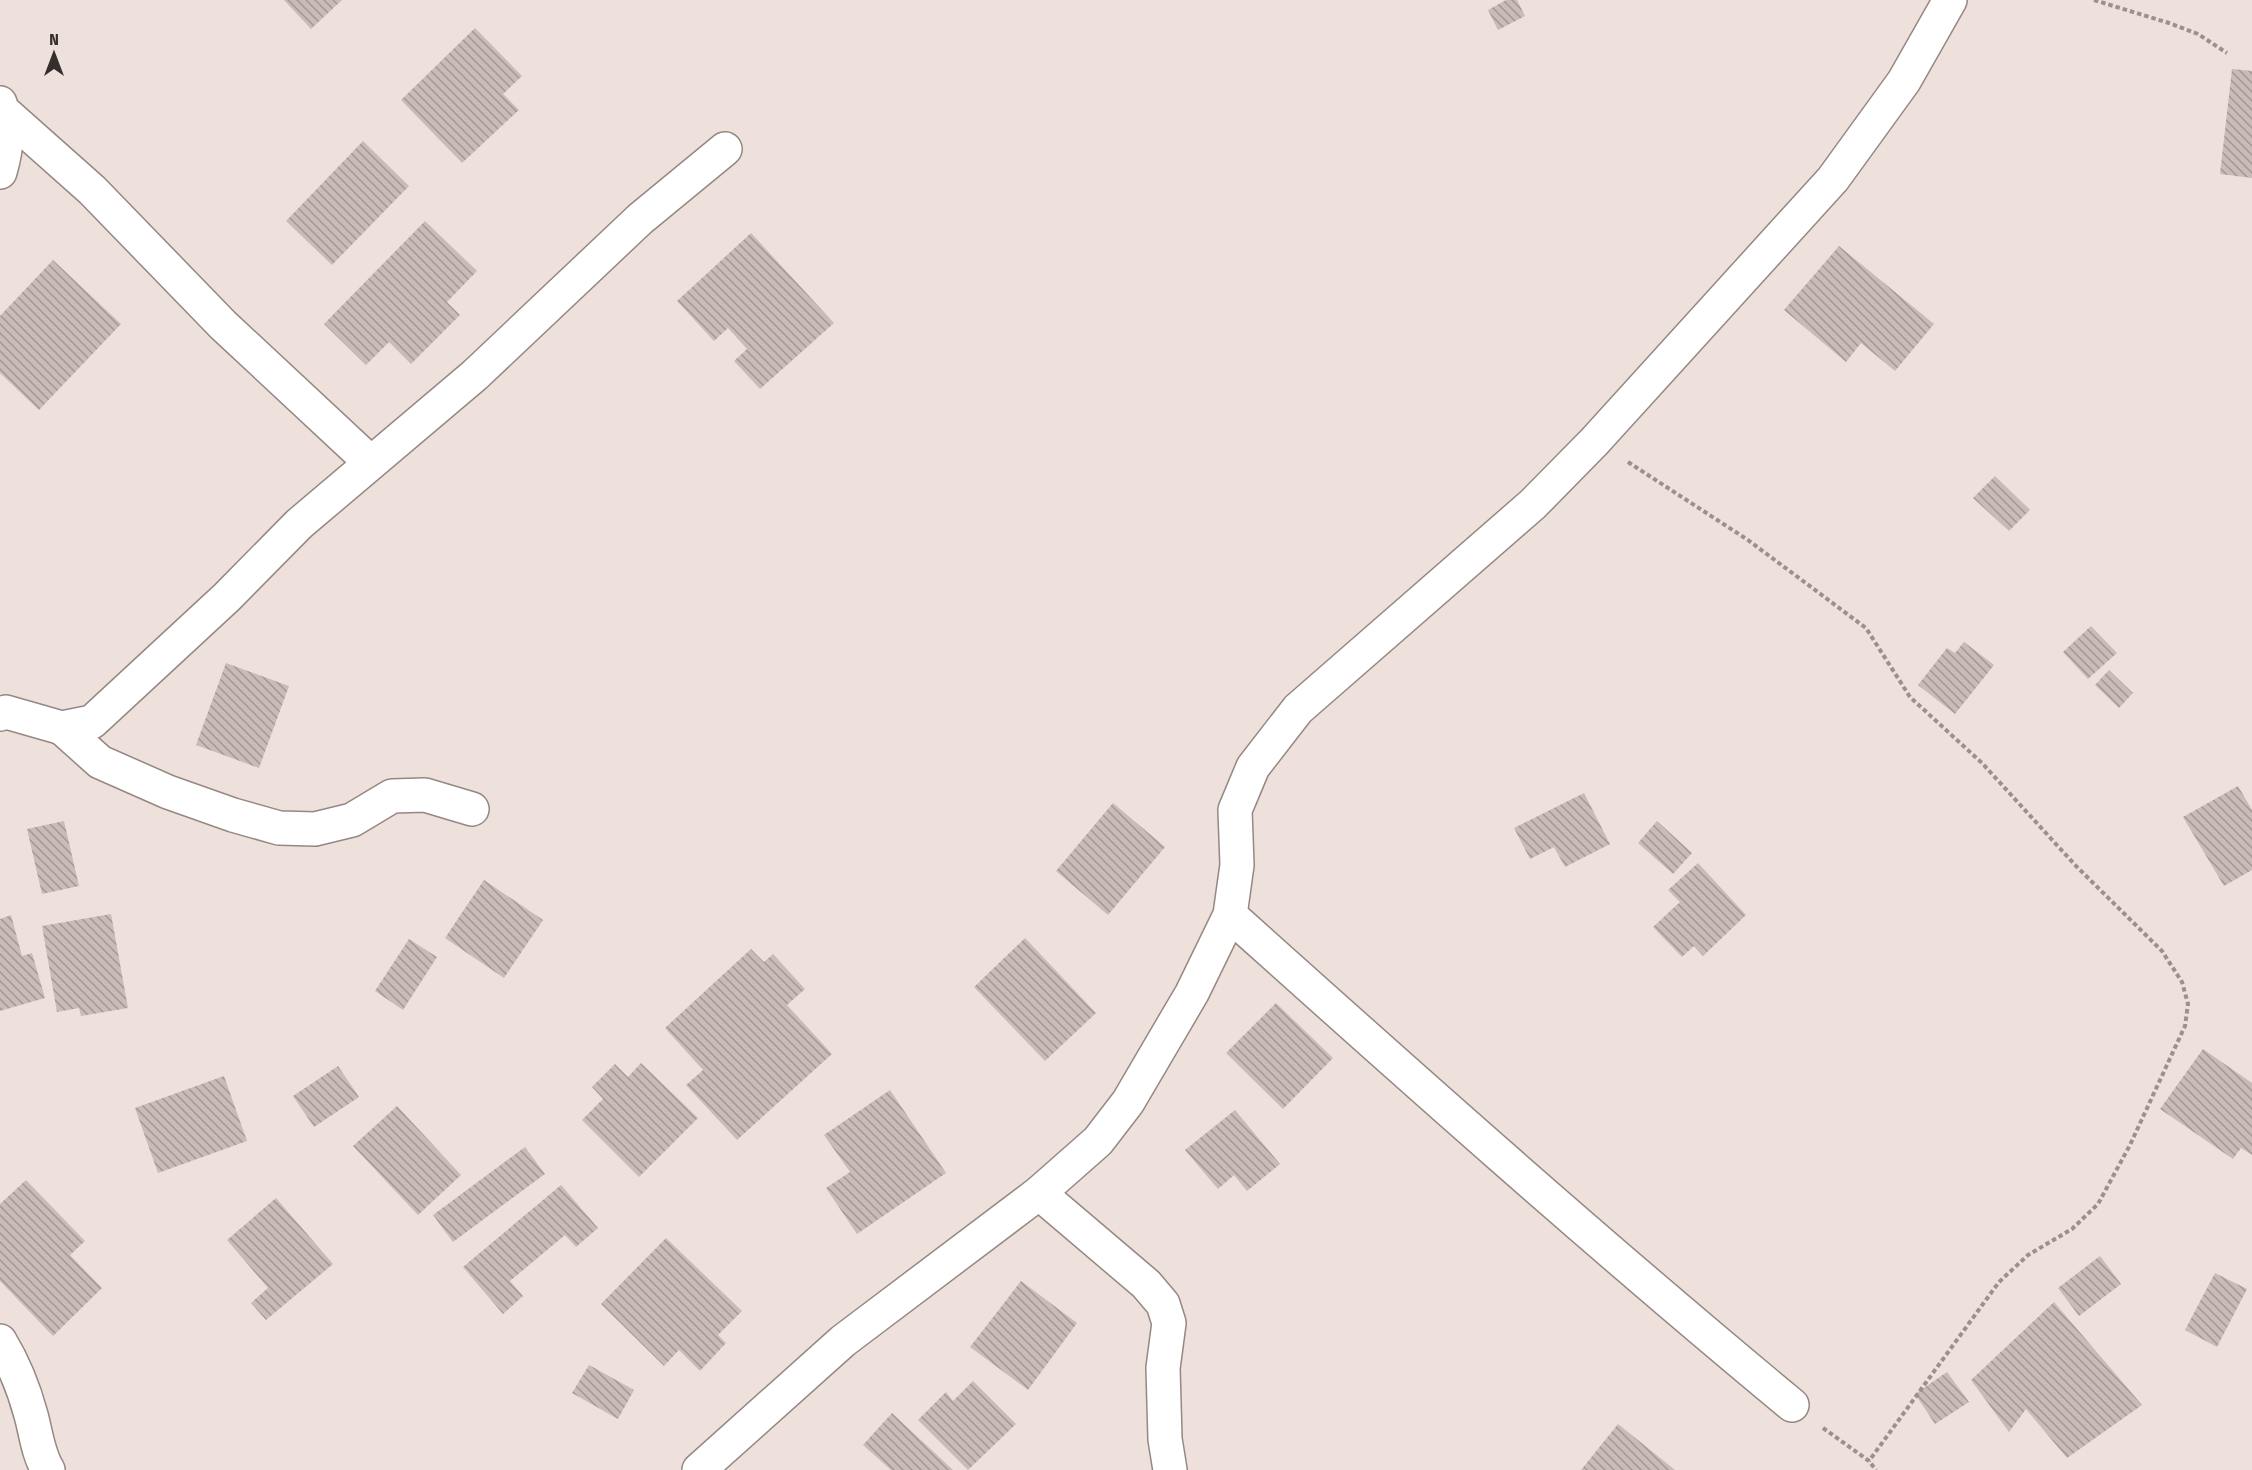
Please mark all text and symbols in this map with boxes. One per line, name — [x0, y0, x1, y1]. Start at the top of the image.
north arrow — [24, 24, 84, 84]
text: N — [49, 30, 59, 49]

